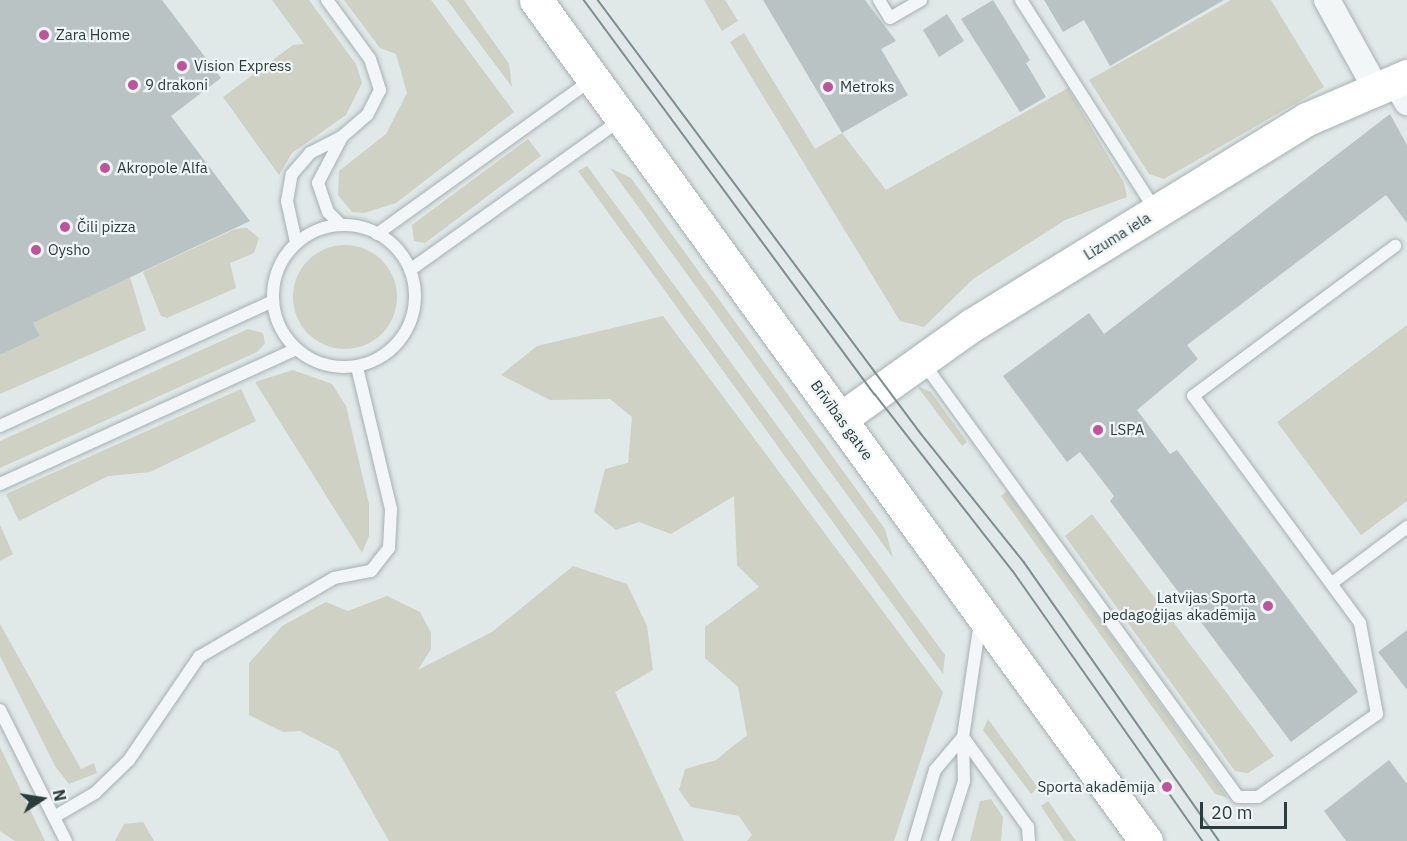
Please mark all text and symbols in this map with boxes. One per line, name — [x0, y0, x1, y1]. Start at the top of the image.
place label: Zara Home — [56, 26, 130, 44]
marker: Zara Home — [37, 28, 51, 42]
place label: Vision Express — [194, 57, 292, 75]
marker: Vision Express — [175, 59, 189, 73]
place label: 9 drakoni — [145, 76, 208, 94]
marker: 9 drakoni — [126, 78, 140, 92]
place label: Metroks — [840, 78, 895, 96]
marker: Metroks — [821, 80, 835, 94]
place label: Akropole Alfa — [117, 159, 208, 177]
marker: Akropole Alfa — [98, 161, 112, 175]
street label: Lizuma iela — [1080, 208, 1154, 264]
place label: Čili pizza — [77, 218, 136, 236]
marker: Čili pizza — [58, 220, 72, 234]
place label: Oysho — [48, 241, 90, 259]
marker: Oysho — [29, 243, 43, 257]
street label: Brīvības gatve — [807, 377, 877, 463]
place label: LSPA — [1110, 421, 1144, 439]
marker: LSPA — [1091, 423, 1105, 437]
place label: Latvijas Sporta pedagoģijas akadēmija — [1102, 588, 1256, 623]
marker: Latvijas Sporta pedagoģijas akadēmija — [1261, 599, 1275, 613]
north arrow — [12, 769, 72, 829]
place label: Sporta akadēmija — [1037, 778, 1155, 796]
marker: Sporta akadēmija — [1160, 780, 1174, 794]
text: N — [49, 788, 71, 803]
scale bar — [1203, 790, 1290, 828]
text: 20 m — [1211, 801, 1253, 824]

